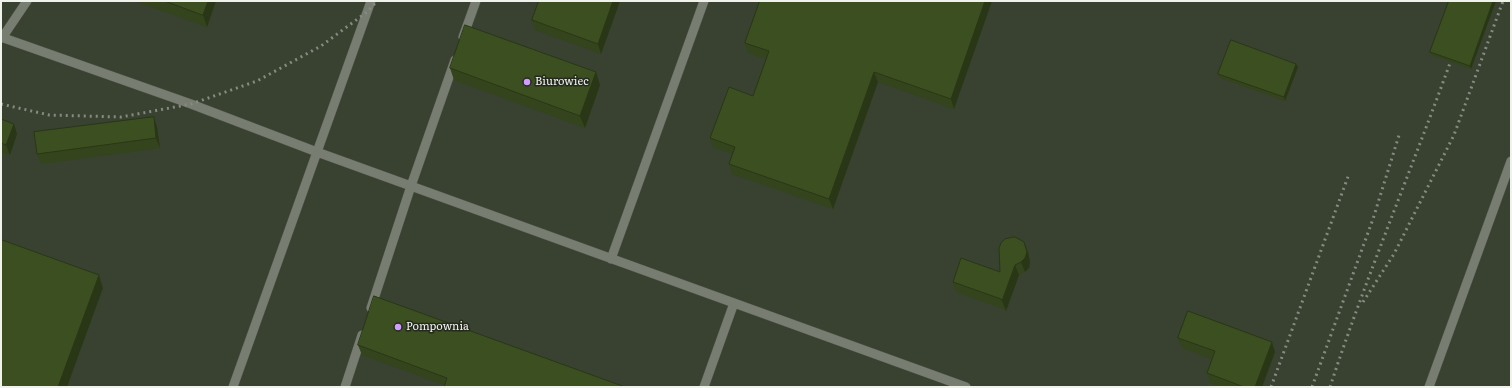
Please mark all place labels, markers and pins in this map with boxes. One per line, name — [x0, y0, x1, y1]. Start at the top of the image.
place label: Biurowiec — [535, 75, 589, 89]
marker: Biurowiec — [522, 77, 532, 87]
place label: Pompownia — [406, 320, 469, 334]
marker: Pompownia — [393, 322, 403, 332]

